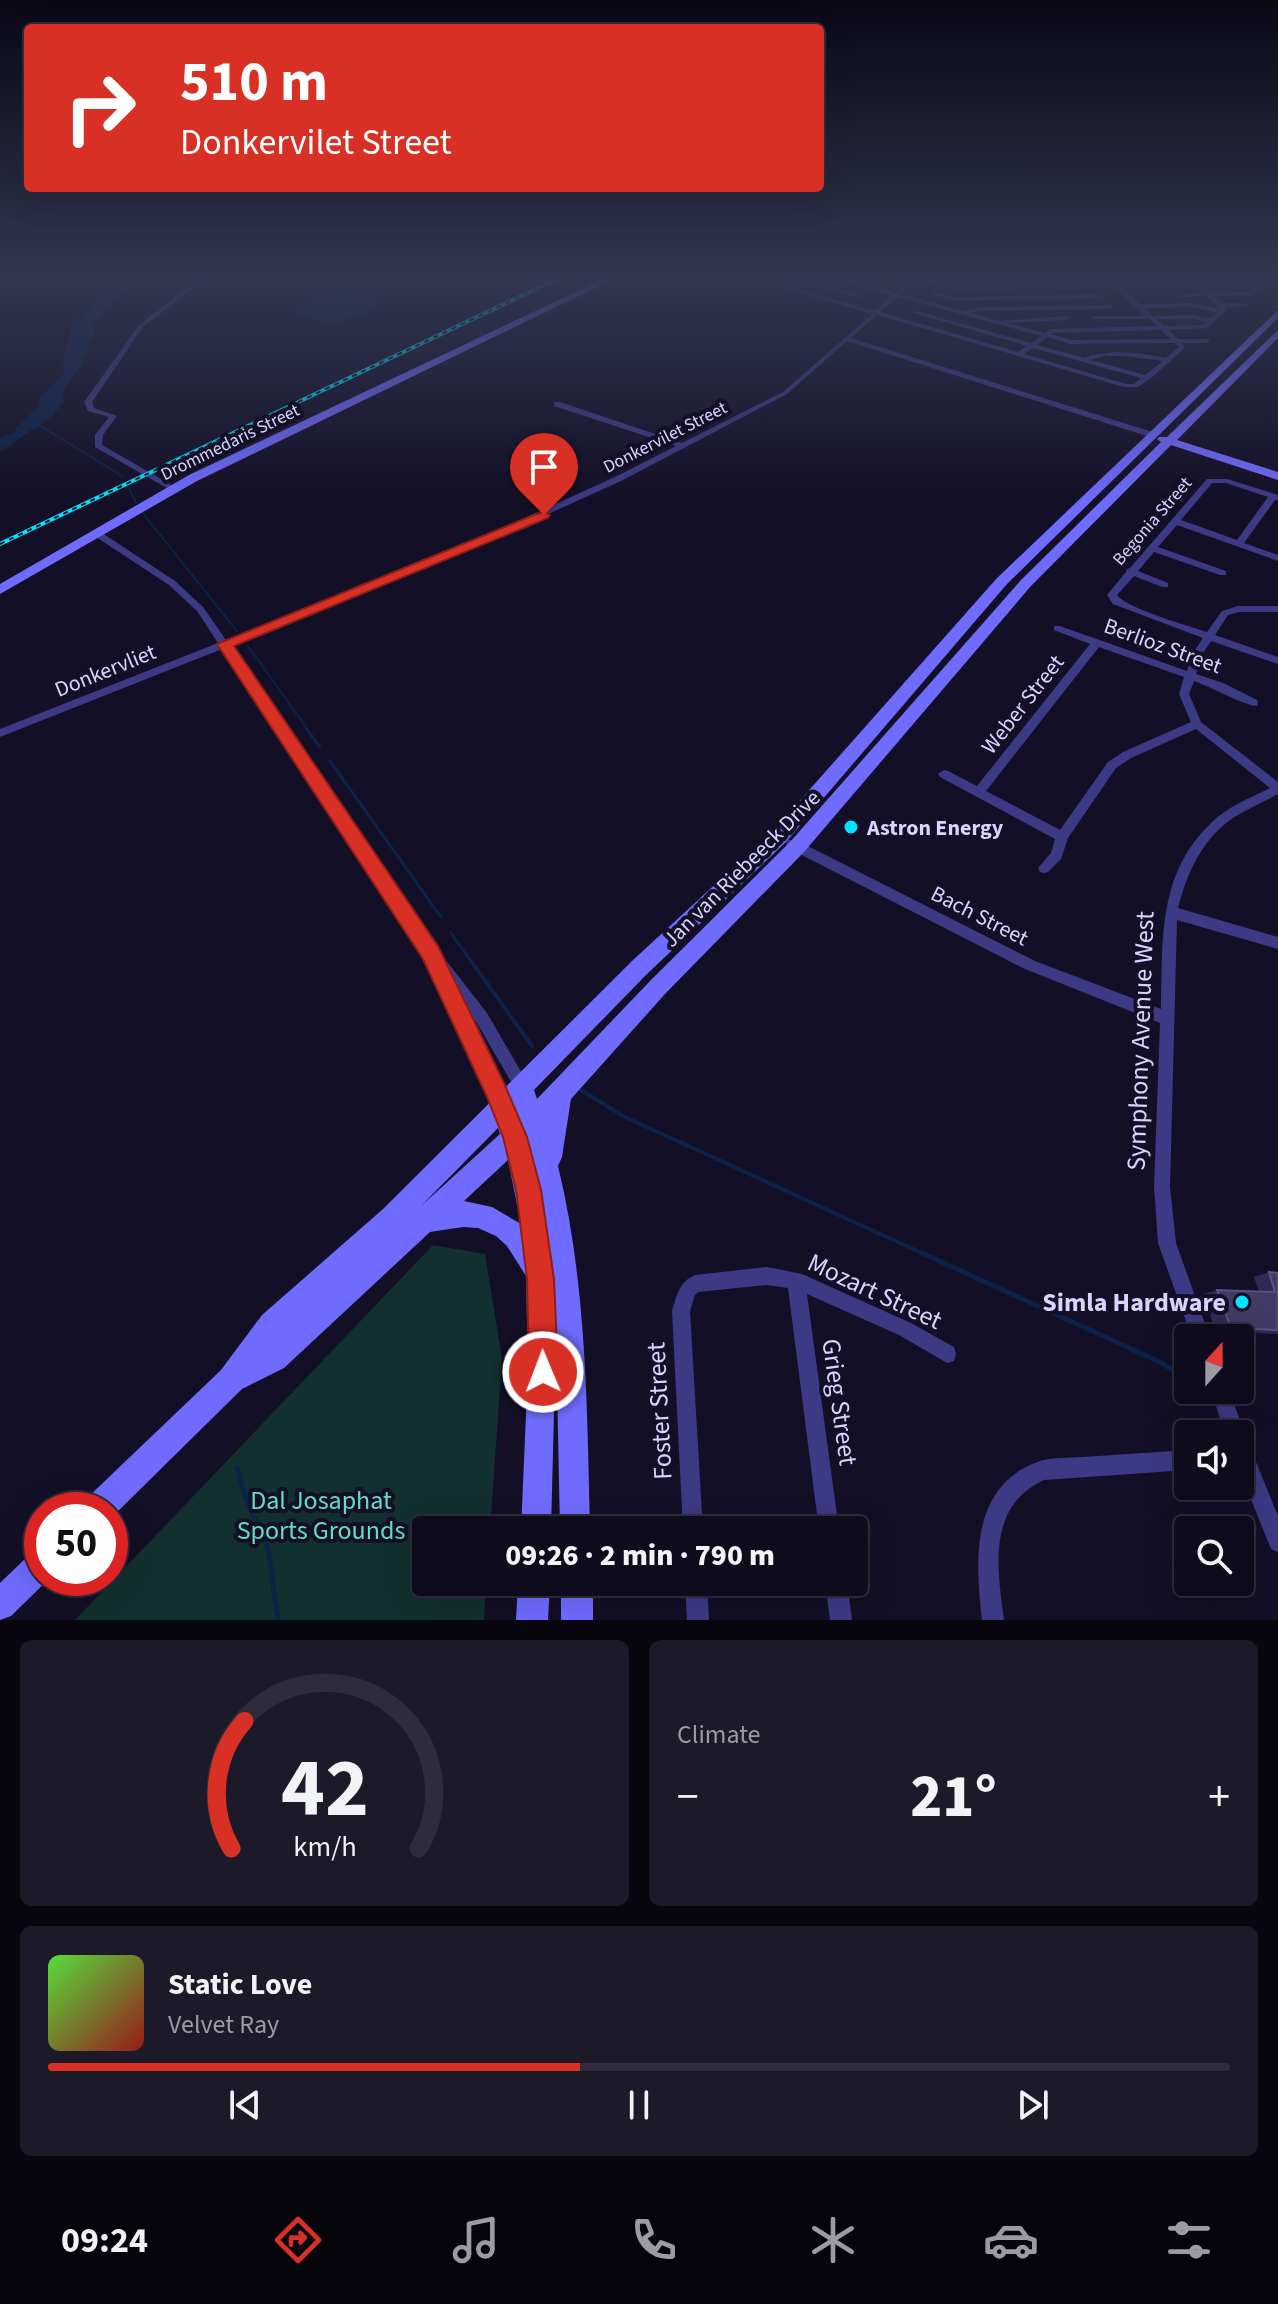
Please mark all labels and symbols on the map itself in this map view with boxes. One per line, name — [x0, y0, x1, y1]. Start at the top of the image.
street label: Donkervilet Street — [599, 395, 731, 479]
street label: Drommedaris Street — [157, 398, 304, 487]
pin — [510, 433, 578, 515]
street label: Begonia Street — [1107, 472, 1198, 571]
street label: Berlioz Street — [1099, 610, 1227, 682]
street label: Donkervliet — [50, 636, 161, 706]
street label: Weber Street — [974, 648, 1072, 761]
street label: Jan van Riebeeck Drive — [656, 783, 828, 955]
place label: Astron Energy — [866, 812, 1004, 844]
marker: Astron Energy — [842, 818, 860, 836]
street label: Bach Street — [925, 878, 1034, 954]
street label: Symphony Avenue West — [1117, 910, 1164, 1171]
street label: Mozart Street — [801, 1244, 948, 1339]
place label: Simla Hardware — [1042, 1284, 1226, 1321]
marker: Simla Hardware — [1233, 1293, 1251, 1311]
north arrow — [1174, 1324, 1254, 1404]
position arrow — [501, 1330, 585, 1414]
street label: Grieg Street — [812, 1336, 867, 1468]
street label: Foster Street — [637, 1341, 682, 1481]
park label: Dal Josaphat Sports Grounds — [237, 1482, 405, 1549]
speed limit sign: 50 — [24, 1492, 128, 1596]

